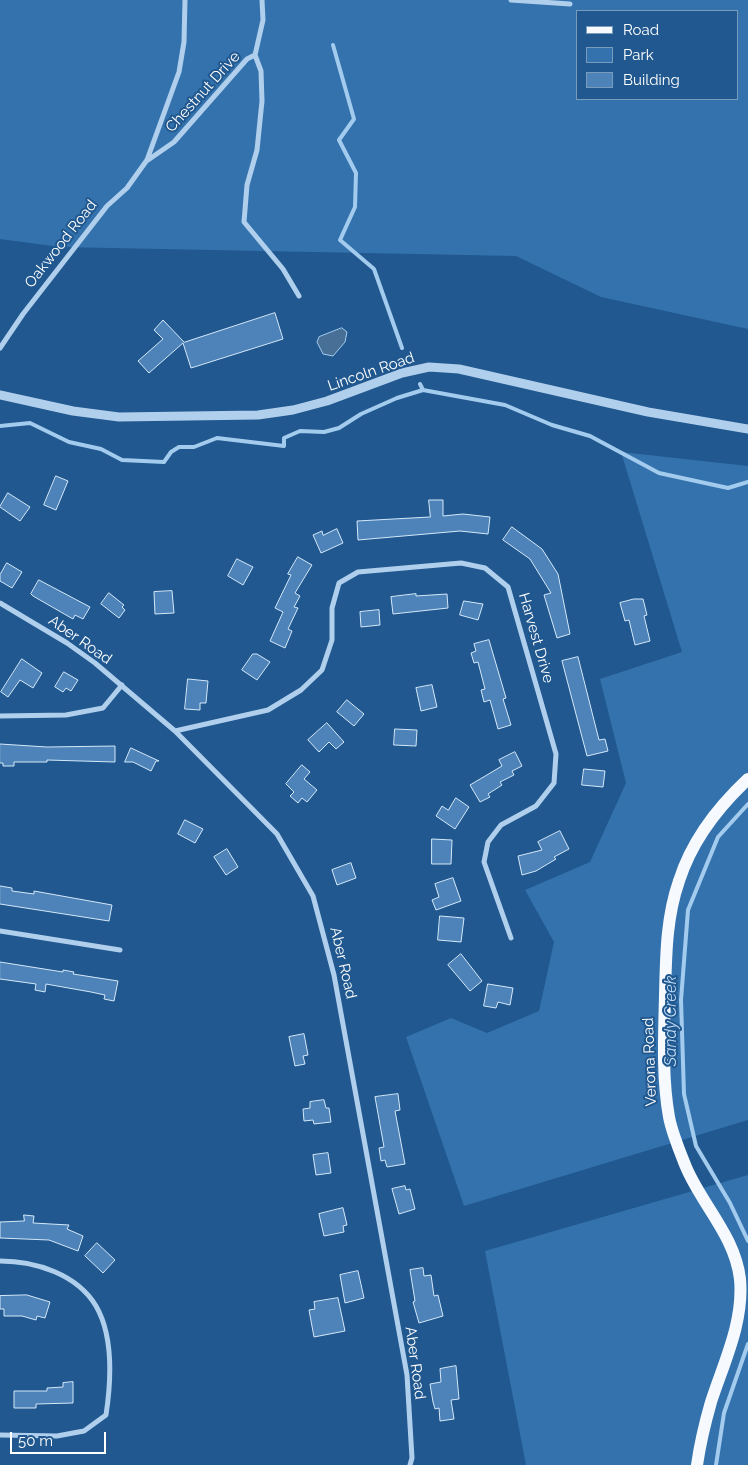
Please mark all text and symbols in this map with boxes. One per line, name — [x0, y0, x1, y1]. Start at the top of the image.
legend — [576, 10, 738, 100]
text: Road — [623, 21, 659, 39]
text: Park — [623, 46, 654, 64]
street label: Chestnut Drive — [162, 48, 244, 136]
text: Building — [623, 71, 680, 89]
street label: Oakwood Road — [21, 197, 101, 291]
street label: Lincoln Road — [325, 349, 417, 395]
street label: Harvest Drive — [515, 591, 557, 685]
street label: Aber Road — [45, 612, 115, 668]
street label: Aber Road — [326, 925, 360, 1001]
water label: Sandy Creek — [661, 976, 681, 1066]
street label: Verona Road — [639, 1017, 661, 1107]
street label: Aber Road — [401, 1325, 429, 1401]
scale bar — [12, 1422, 109, 1454]
text: 50 m — [18, 1432, 53, 1450]

